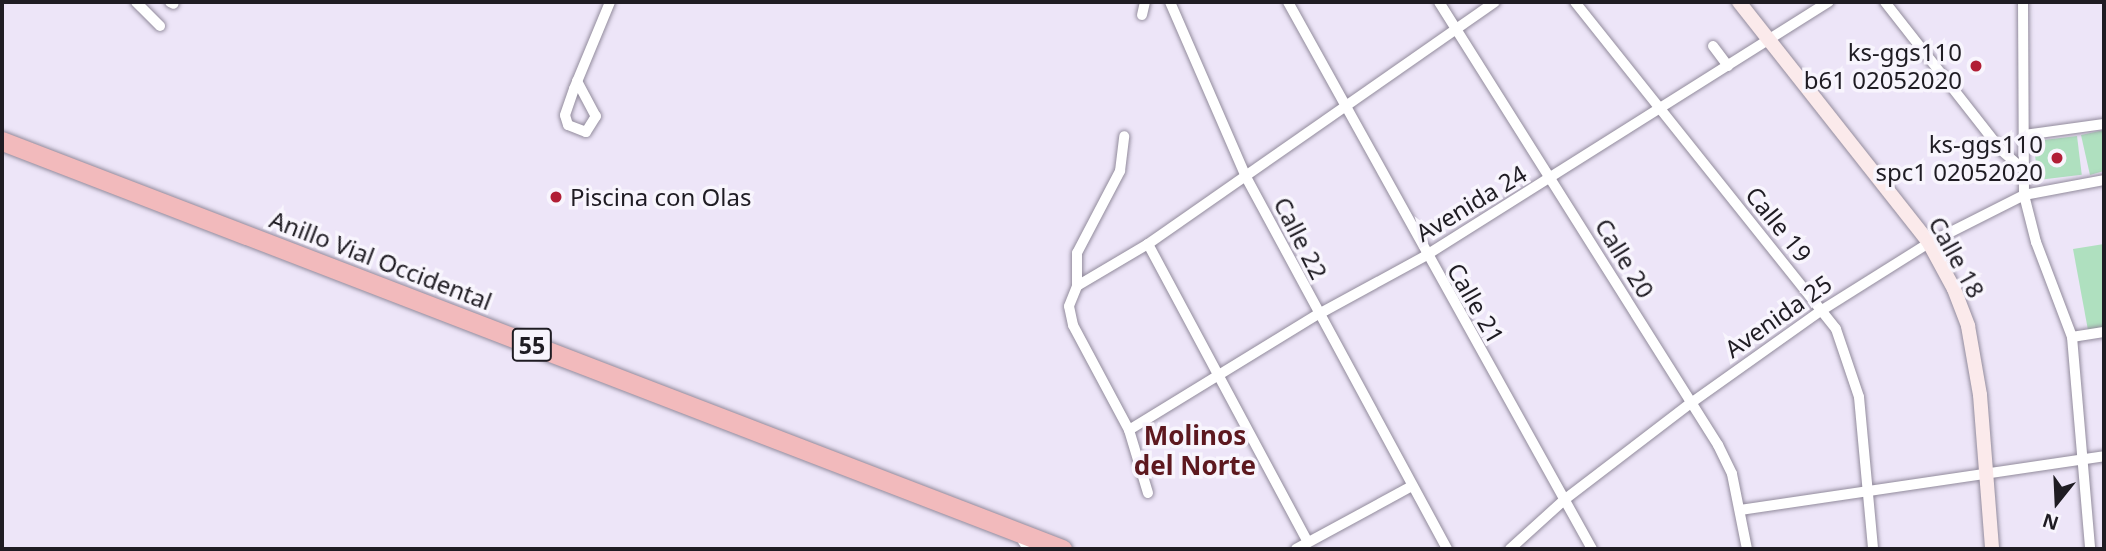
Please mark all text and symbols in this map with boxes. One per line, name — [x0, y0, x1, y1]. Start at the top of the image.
place label: ks-ggs110 b61 02052020 — [1804, 38, 1962, 94]
marker: ks-ggs110 b61 02052020 — [1968, 58, 1984, 74]
place label: ks-ggs110 spc1 02052020 — [1875, 130, 2043, 186]
marker: ks-ggs110 spc1 02052020 — [2049, 150, 2065, 166]
street label: Avenida 24 — [1410, 159, 1532, 247]
street label: Calle 19 — [1740, 181, 1818, 267]
place label: Piscina con Olas — [570, 183, 751, 211]
marker: Piscina con Olas — [548, 189, 564, 205]
street label: Calle 22 — [1268, 192, 1334, 284]
street label: Anillo Vial Occidental — [266, 204, 496, 316]
street label: Calle 18 — [1923, 211, 1991, 303]
street label: Calle 20 — [1589, 213, 1661, 303]
street label: Calle 21 — [1441, 258, 1511, 348]
street label: Avenida 25 — [1719, 269, 1837, 363]
road number: 55 — [511, 326, 553, 364]
district label: Molinos del Norte — [1134, 420, 1256, 481]
north arrow — [2022, 467, 2092, 537]
text: N — [2039, 507, 2062, 537]

